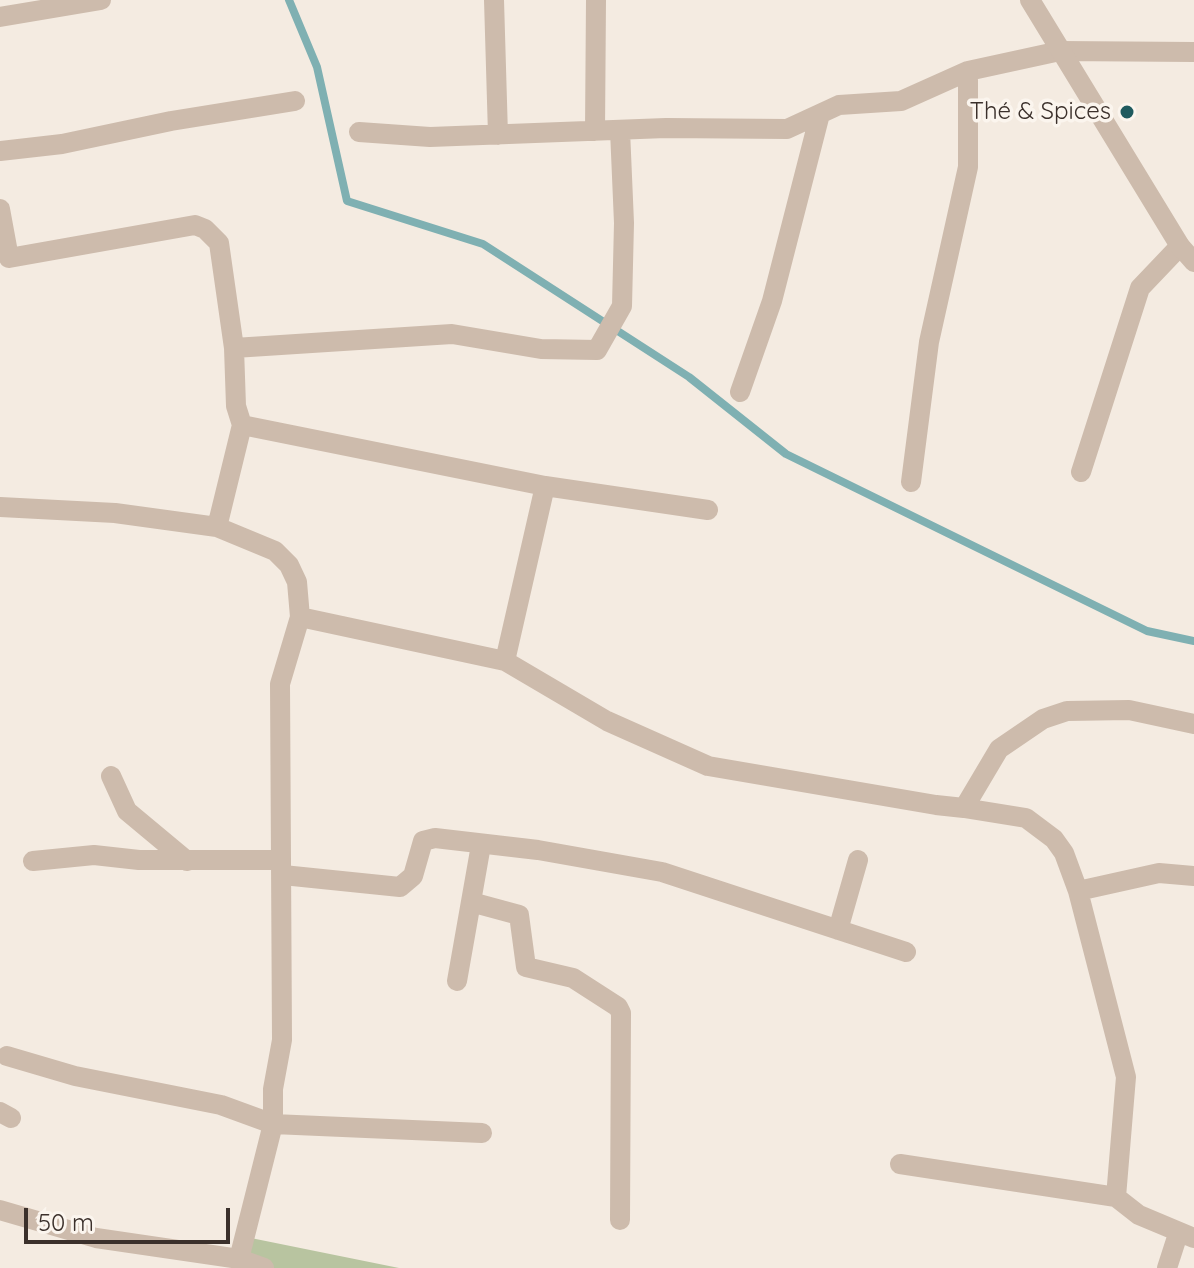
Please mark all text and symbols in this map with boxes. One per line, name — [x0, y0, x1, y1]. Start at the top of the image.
place label: Thé & Spices — [969, 98, 1111, 126]
marker: Thé & Spices — [1118, 103, 1136, 121]
scale bar — [28, 1192, 234, 1242]
text: 50 m — [38, 1207, 94, 1237]

